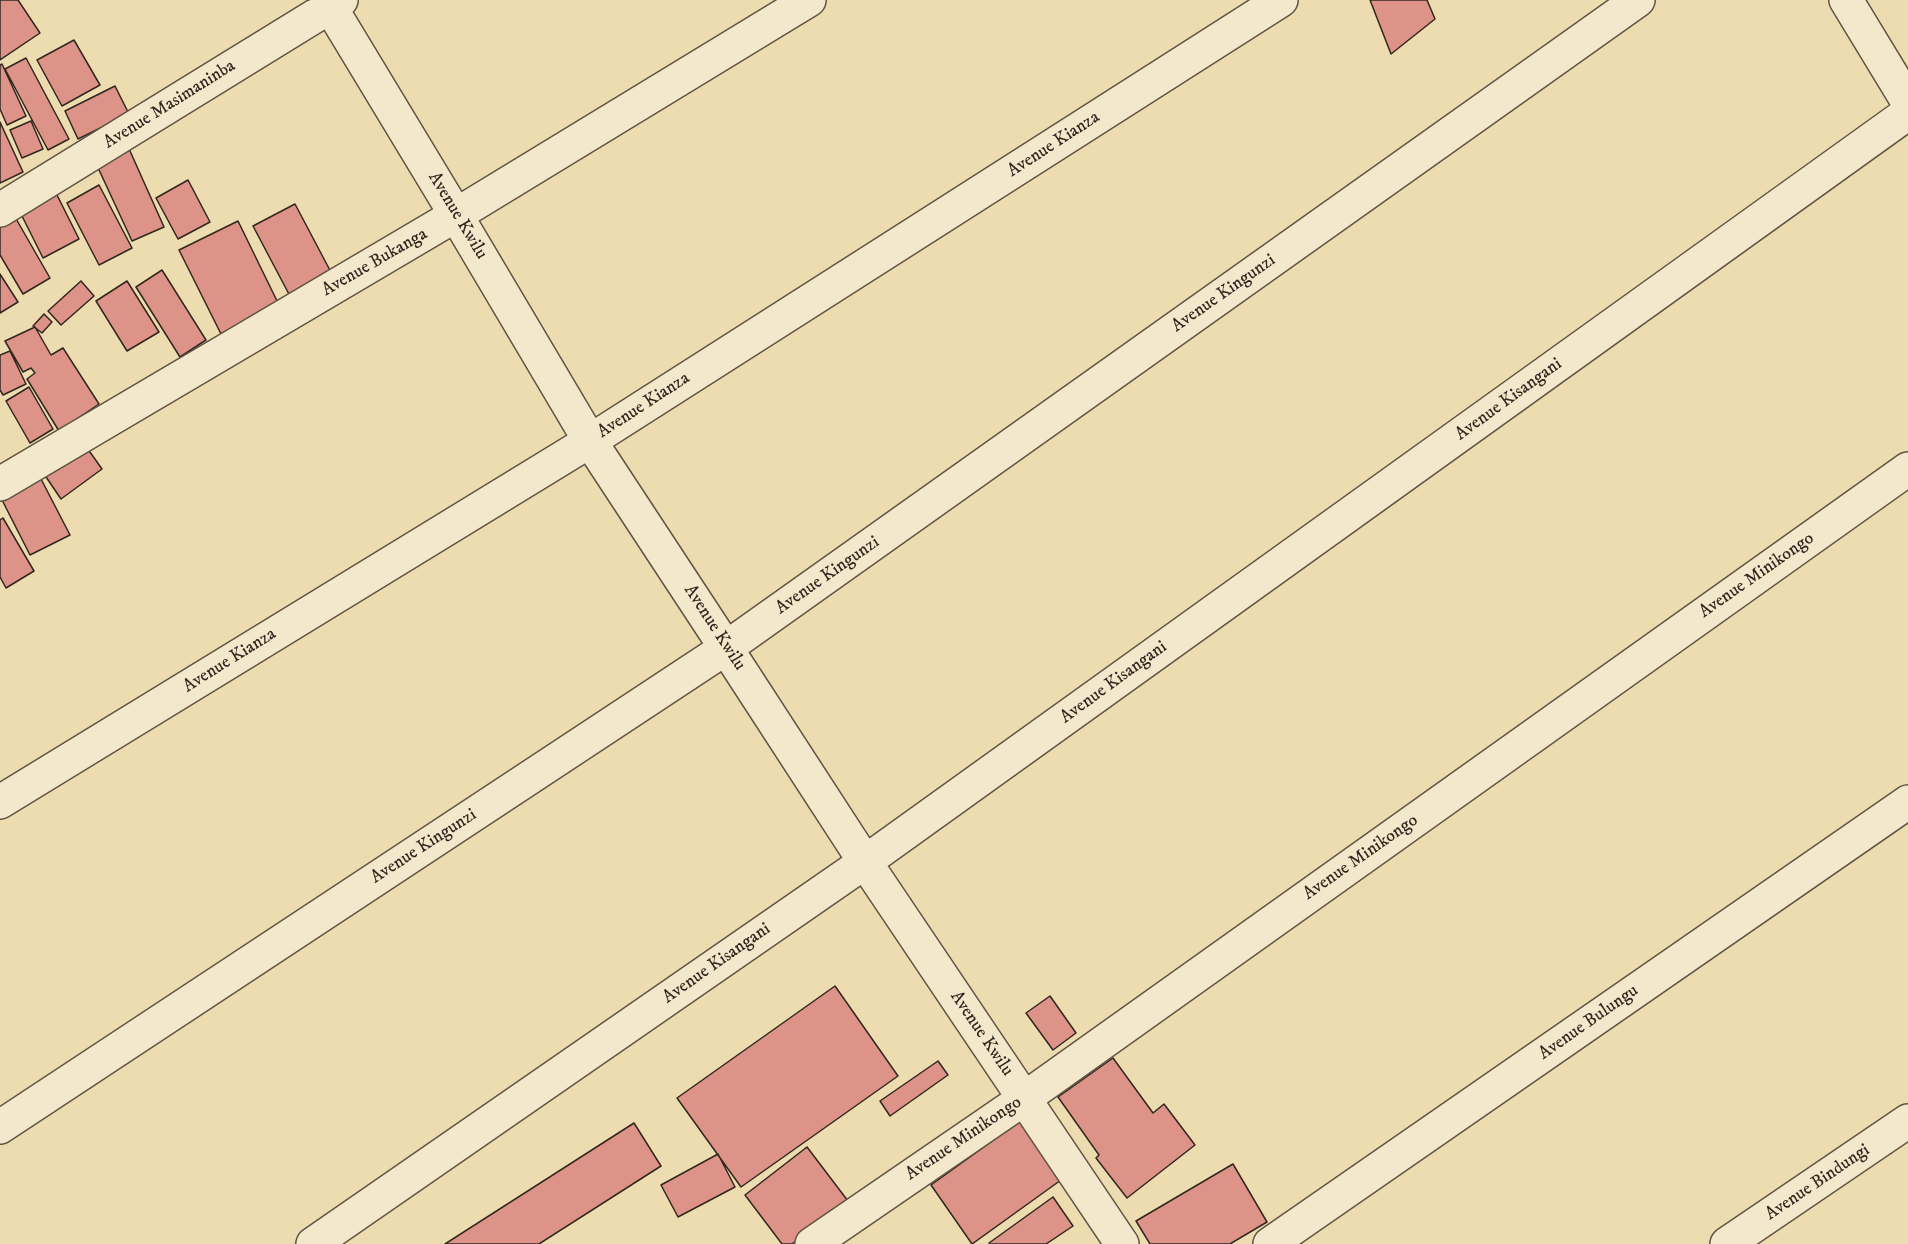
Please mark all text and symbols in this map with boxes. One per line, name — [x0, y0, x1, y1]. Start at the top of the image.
street label: Avenue Masimaninba — [100, 56, 240, 154]
street label: Avenue Kianza — [1004, 107, 1104, 183]
street label: Avenue Kwilu — [422, 168, 492, 264]
street label: Avenue Bukanga — [318, 224, 432, 302]
street label: Avenue Kingunzi — [1168, 250, 1280, 338]
street label: Avenue Kisangani — [1451, 354, 1567, 446]
street label: Avenue Kianza — [594, 368, 694, 444]
street label: Avenue Minikongo — [1695, 528, 1819, 624]
street label: Avenue Kingunzi — [772, 532, 884, 620]
street label: Avenue Kwilu — [678, 581, 750, 675]
street label: Avenue Kianza — [180, 624, 280, 698]
street label: Avenue Kisangani — [1056, 637, 1172, 729]
street label: Avenue Kingunzi — [367, 805, 481, 889]
street label: Avenue Minikongo — [1299, 810, 1423, 906]
street label: Avenue Kisangani — [659, 919, 775, 1009]
street label: Avenue Bulungu — [1535, 981, 1643, 1065]
street label: Avenue Kwilu — [945, 987, 1017, 1081]
street label: Avenue Minikongo — [902, 1092, 1026, 1186]
street label: Avenue Bindungi — [1762, 1140, 1874, 1226]

